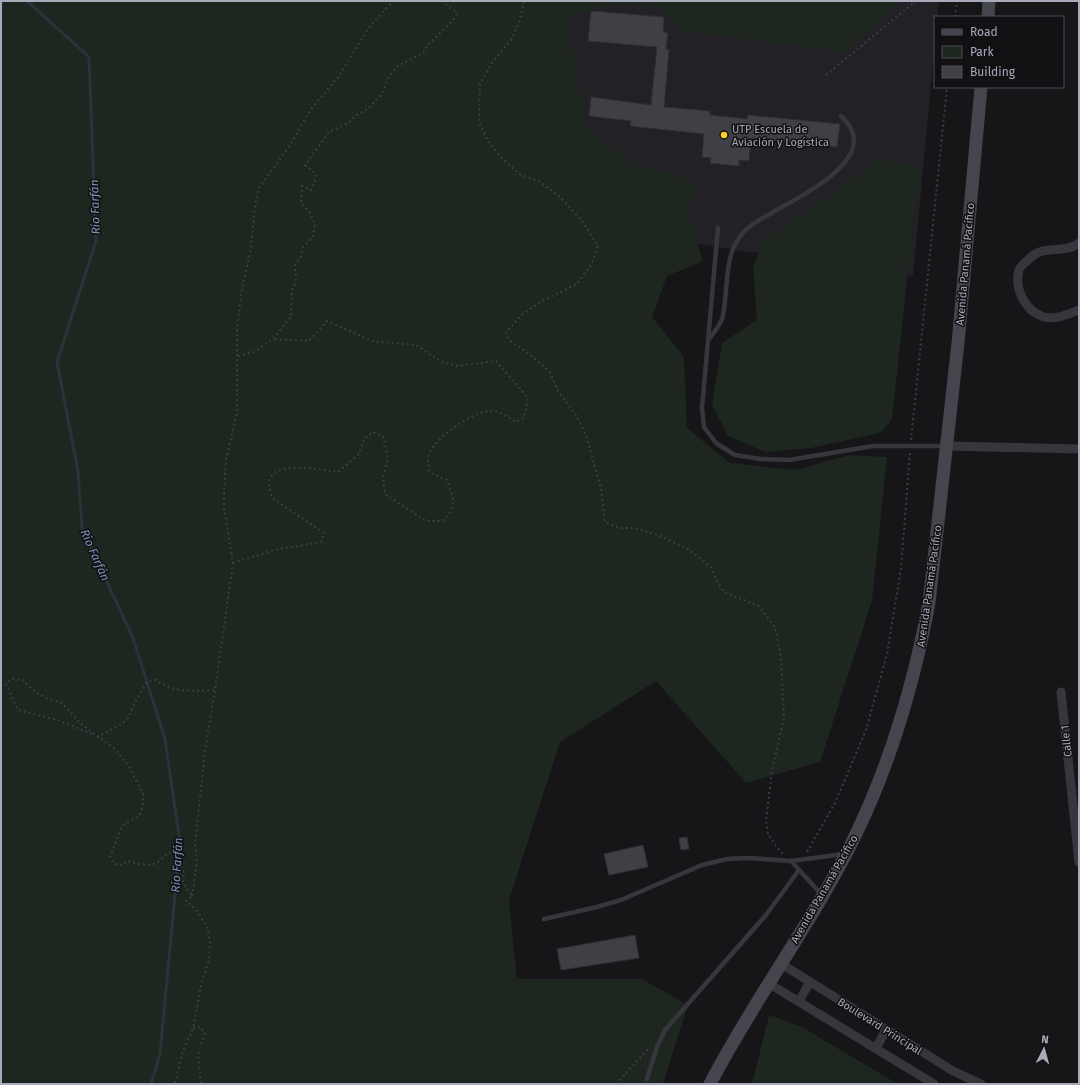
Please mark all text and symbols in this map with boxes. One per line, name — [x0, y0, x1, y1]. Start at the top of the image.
legend — [934, 16, 1064, 88]
text: Road — [970, 25, 998, 39]
text: Park — [970, 45, 994, 59]
text: Building — [970, 65, 1016, 79]
place label: UTP Escuela de Aviación y Logística — [732, 123, 829, 149]
marker: UTP Escuela de Aviación y Logística — [719, 130, 729, 140]
water label: Río Farfán — [87, 179, 103, 235]
street label: Avenida Panamá Pacífico — [954, 202, 977, 326]
street label: Avenida Panamá Pacífico — [914, 524, 945, 648]
water label: Río Farfán — [77, 527, 113, 583]
street label: Calle 1 — [1058, 724, 1075, 758]
street label: Avenida Panamá Pacífico — [788, 833, 861, 946]
water label: Río Farfán — [169, 837, 185, 893]
street label: Boulevard Principal — [835, 995, 924, 1058]
north arrow — [1024, 1029, 1064, 1069]
text: N — [1041, 1033, 1049, 1046]

